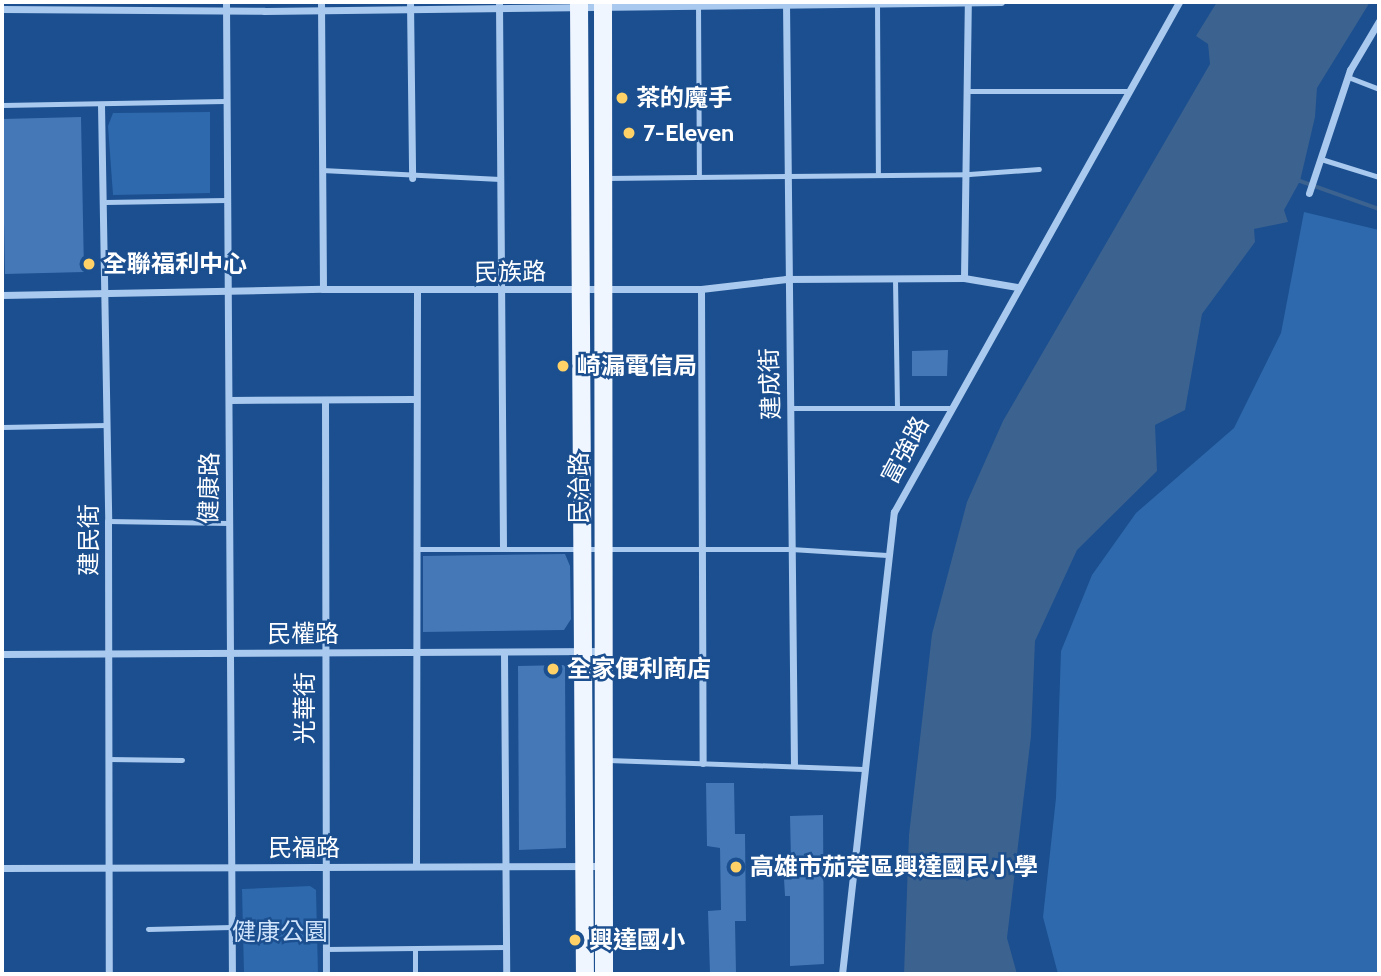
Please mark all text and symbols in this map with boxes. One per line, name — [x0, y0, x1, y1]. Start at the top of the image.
place label: 茶的魔手 — [636, 84, 732, 112]
marker: 茶的魔手 — [614, 90, 630, 106]
place label: 7-Eleven — [643, 119, 734, 147]
marker: 7-Eleven — [621, 125, 637, 141]
place label: 全聯福利中心 — [103, 250, 247, 278]
marker: 全聯福利中心 — [81, 256, 97, 272]
street label: 民族路 — [474, 257, 546, 287]
street label: 建成街 — [754, 348, 786, 420]
place label: 崎漏電信局 — [577, 352, 697, 380]
marker: 崎漏電信局 — [555, 358, 571, 374]
street label: 富強路 — [875, 411, 935, 489]
street label: 健康路 — [194, 452, 224, 524]
street label: 民治路 — [565, 452, 593, 524]
street label: 建民街 — [75, 504, 103, 576]
street label: 民權路 — [267, 620, 339, 648]
place label: 全家便利商店 — [567, 655, 711, 683]
marker: 全家便利商店 — [545, 661, 561, 677]
street label: 光華街 — [291, 672, 319, 744]
street label: 民福路 — [268, 834, 340, 862]
place label: 高雄市茄萣區興達國民小學 — [750, 853, 1038, 881]
marker: 高雄市茄萣區興達國民小學 — [728, 859, 744, 875]
park label: 健康公園 — [232, 918, 328, 946]
place label: 興達國小 — [589, 926, 685, 954]
marker: 興達國小 — [567, 932, 583, 948]

